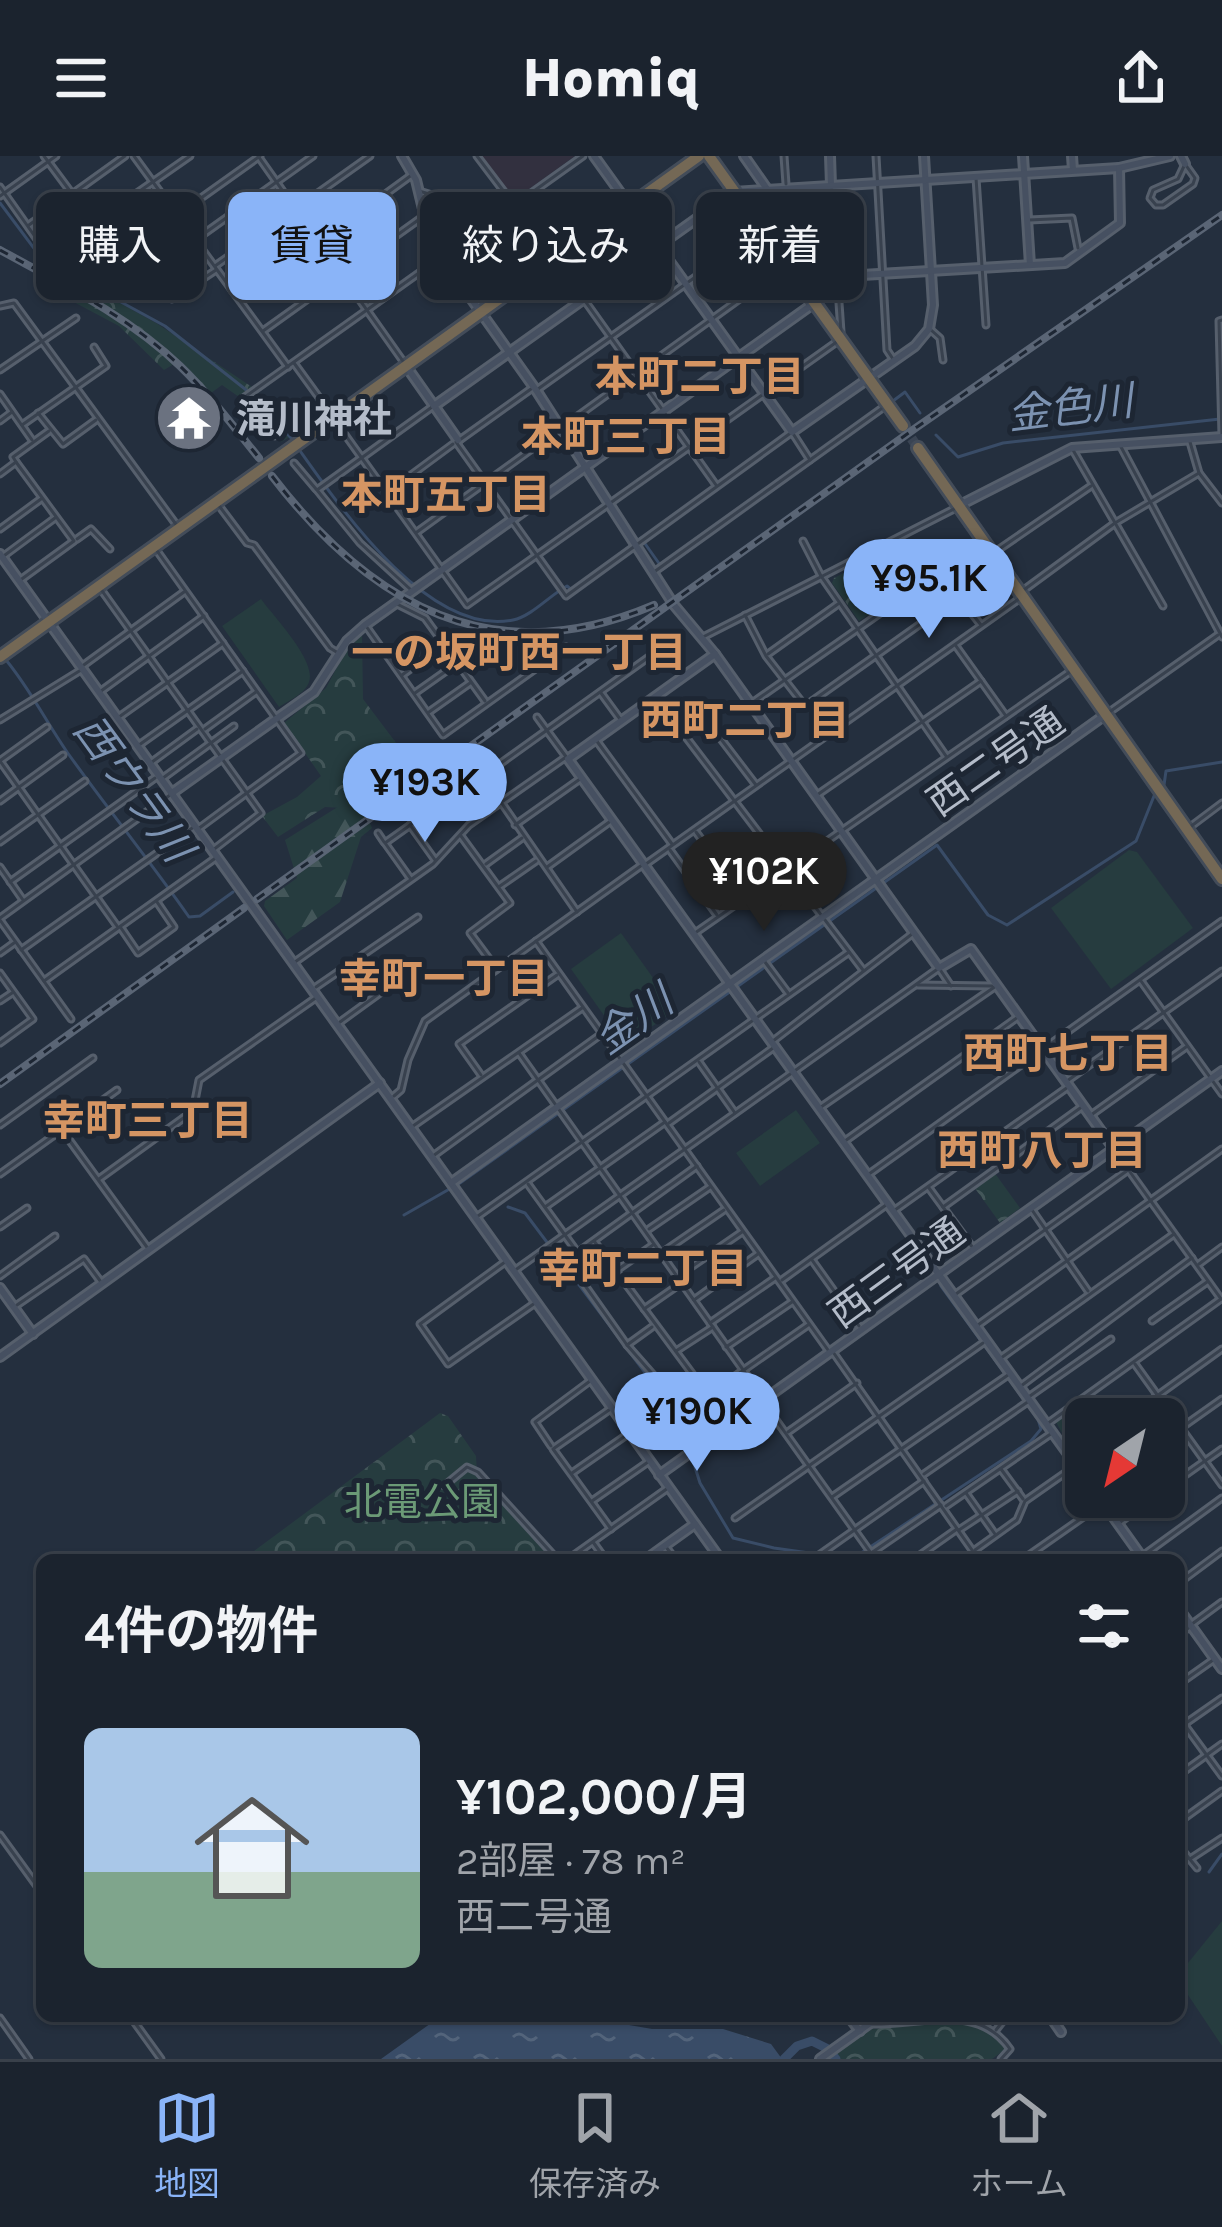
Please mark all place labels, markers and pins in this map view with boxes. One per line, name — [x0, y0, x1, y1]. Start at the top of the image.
temple icon: 滝川神社 — [154, 383, 224, 453]
place label: 滝川神社 — [236, 396, 392, 442]
pin: ¥95.1K — [831, 539, 1027, 641]
pin: ¥193K — [341, 743, 509, 845]
pin: ¥102K — [680, 832, 848, 934]
pin: ¥190K — [613, 1372, 781, 1474]

